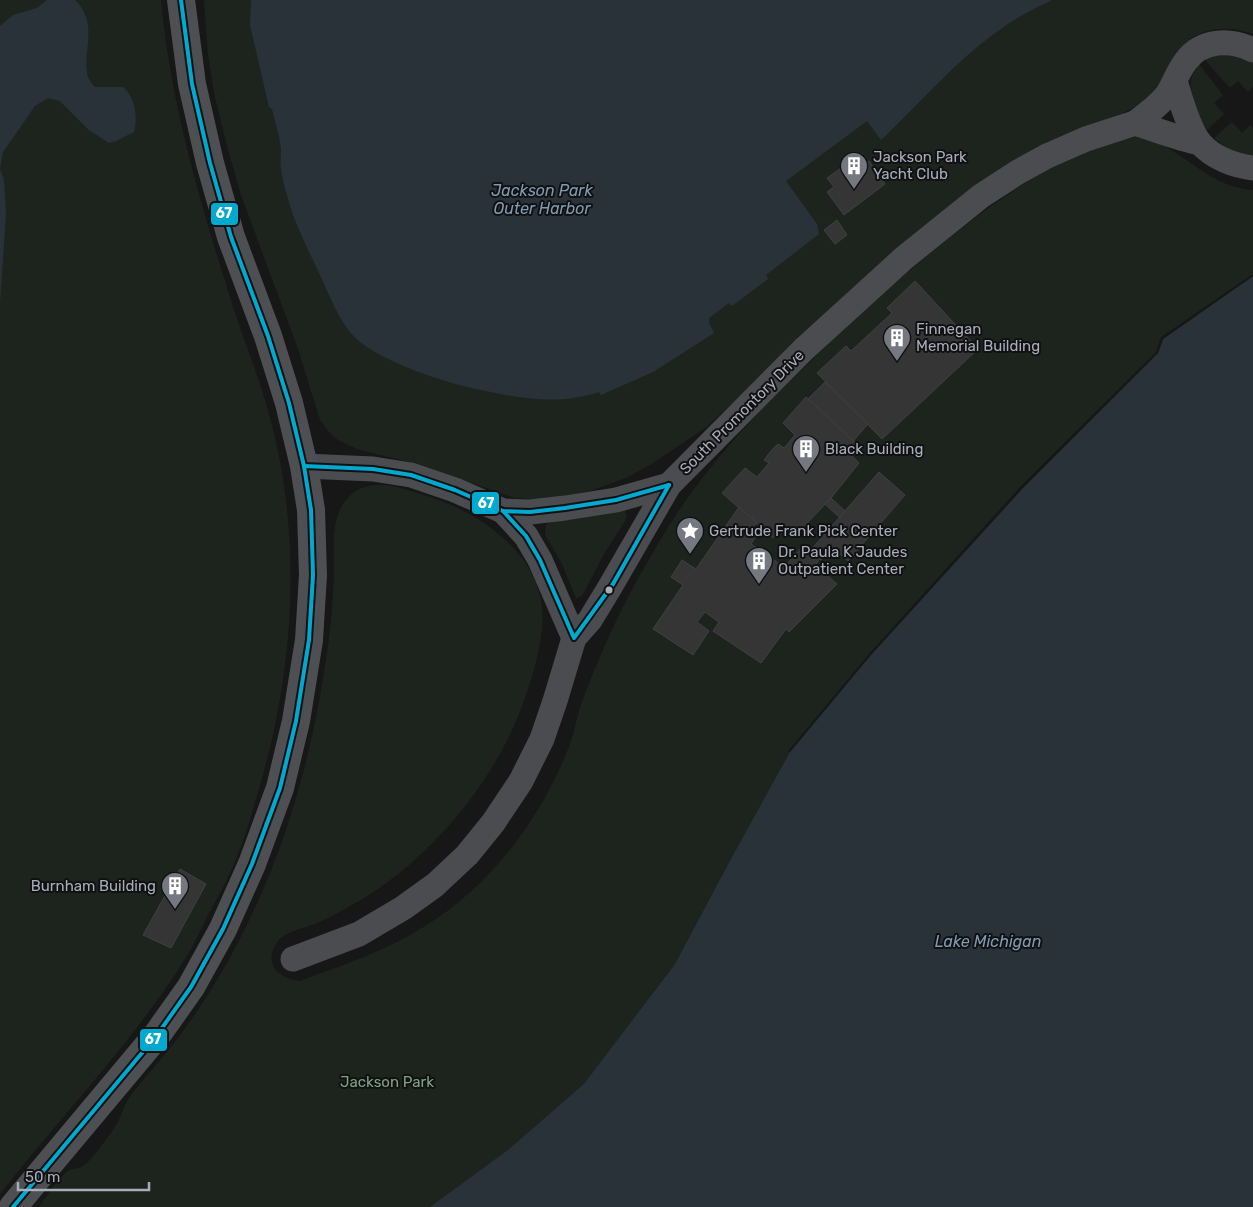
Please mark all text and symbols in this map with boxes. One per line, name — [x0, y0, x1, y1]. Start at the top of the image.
place label: Jackson Park Yacht Club — [873, 148, 967, 183]
building icon: Jackson Park Yacht Club — [839, 151, 869, 190]
water label: Jackson Park Outer Harbor — [491, 181, 593, 218]
line badge: 67 — [210, 202, 239, 226]
text: 67 — [216, 205, 232, 222]
place label: Finnegan Memorial Building — [916, 320, 1040, 355]
building icon: Finnegan Memorial Building — [882, 323, 912, 362]
street label: South Promontory Drive — [676, 346, 808, 478]
building icon: Black Building — [791, 434, 821, 473]
place label: Black Building — [825, 440, 923, 458]
line badge: 67 — [471, 491, 500, 515]
text: 67 — [478, 495, 494, 512]
place icon: Gertrude Frank Pick Center — [675, 516, 705, 555]
place label: Gertrude Frank Pick Center — [709, 522, 898, 540]
place label: Dr. Paula K Jaudes Outpatient Center — [778, 543, 908, 578]
building icon: Dr. Paula K Jaudes Outpatient Center — [744, 546, 774, 585]
unlabelled marker — [604, 585, 614, 595]
building icon: Burnham Building — [160, 871, 190, 910]
place label: Burnham Building — [31, 877, 156, 895]
water label: Lake Michigan — [935, 932, 1041, 951]
line badge: 67 — [139, 1028, 168, 1052]
text: 67 — [145, 1031, 161, 1048]
park label: Jackson Park — [340, 1073, 434, 1091]
scale bar — [18, 1160, 149, 1192]
text: 50 m — [25, 1168, 60, 1186]

